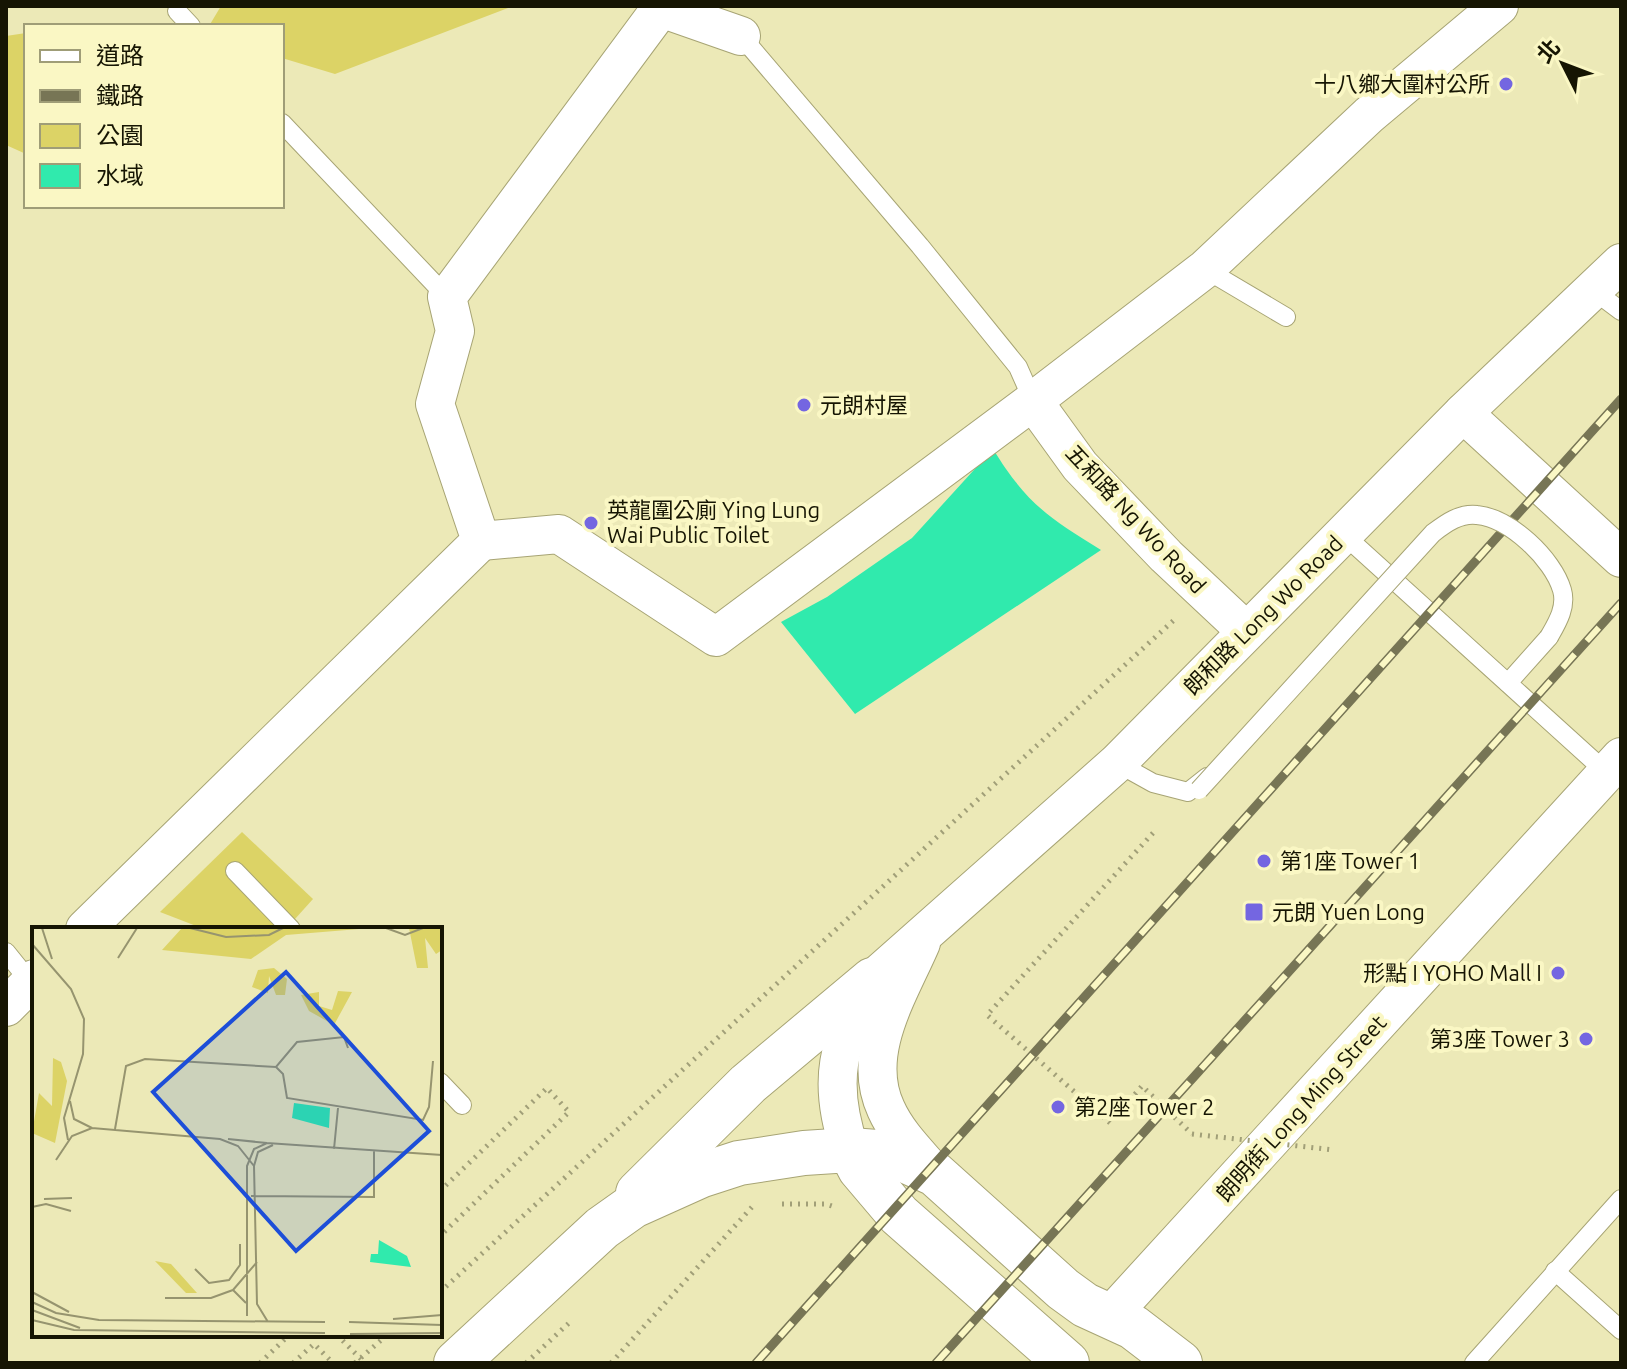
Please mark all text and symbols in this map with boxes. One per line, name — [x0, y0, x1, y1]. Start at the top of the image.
legend — [24, 24, 284, 208]
north arrow — [1523, 24, 1603, 104]
text: 北 — [1531, 34, 1564, 67]
text: 道路 — [96, 42, 144, 69]
place label: 十八鄉大圍村公所 — [1314, 71, 1490, 96]
marker: 十八鄉大圍村公所 — [1497, 75, 1515, 93]
text: 鐵路 — [96, 82, 144, 109]
text: 公園 — [96, 122, 144, 149]
text: 水域 — [96, 162, 144, 189]
place label: 元朗村屋 — [820, 392, 908, 417]
marker: 元朗村屋 — [795, 396, 813, 414]
street label: 五和路 Ng Wo Road — [1061, 440, 1211, 598]
place label: 英龍圍公廁 Ying Lung Wai Public Toilet — [607, 497, 820, 547]
marker: 英龍圍公廁 Ying Lung Wai Public Toilet — [582, 514, 600, 532]
street label: 朗和路 Long Wo Road — [1178, 530, 1347, 699]
place label: 第1座 Tower 1 — [1280, 848, 1420, 873]
marker: 第1座 Tower 1 — [1255, 852, 1273, 870]
place label: 元朗 Yuen Long — [1272, 899, 1425, 924]
marker: 元朗 Yuen Long — [1243, 901, 1265, 923]
inset map — [32, 927, 442, 1337]
place label: 形點 I YOHO Mall I — [1363, 960, 1542, 985]
marker: 形點 I YOHO Mall I — [1549, 964, 1567, 982]
street label: 朗明街 Long Ming Street — [1211, 1009, 1391, 1206]
place label: 第3座 Tower 3 — [1430, 1026, 1570, 1051]
marker: 第3座 Tower 3 — [1577, 1030, 1595, 1048]
place label: 第2座 Tower 2 — [1074, 1094, 1214, 1119]
marker: 第2座 Tower 2 — [1049, 1098, 1067, 1116]

